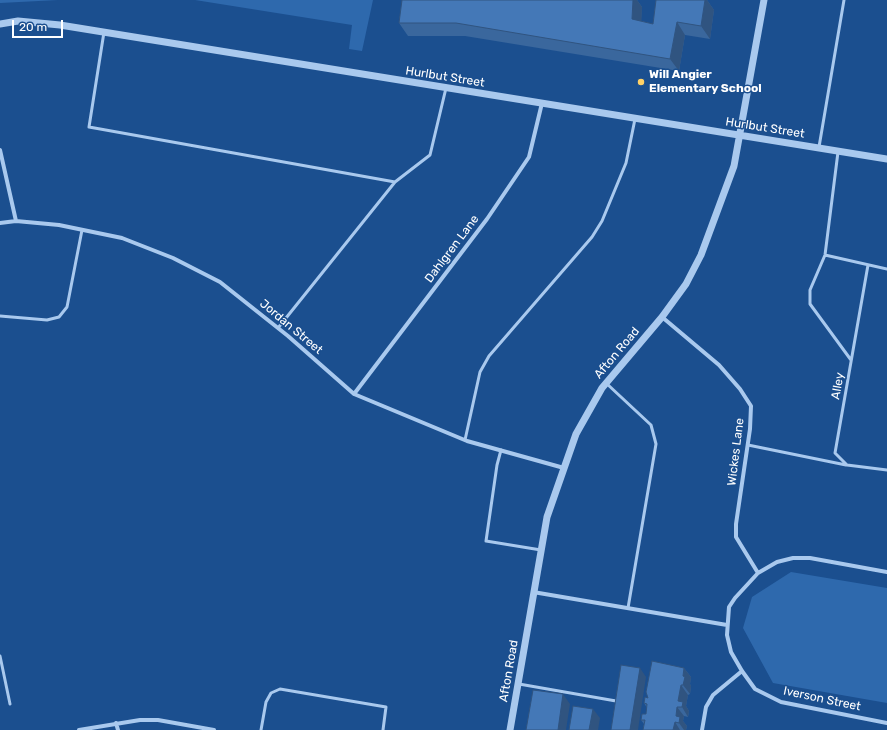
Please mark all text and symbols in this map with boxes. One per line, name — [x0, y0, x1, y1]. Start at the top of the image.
scale bar — [14, 12, 65, 38]
text: 20 m — [19, 20, 47, 34]
street label: Hurlbut Street — [404, 64, 486, 90]
place label: Will Angier Elementary School — [649, 68, 762, 96]
marker: Will Angier Elementary School — [636, 77, 646, 87]
street label: Hurlbut Street — [724, 115, 806, 141]
street label: Dahlgren Lane — [422, 212, 482, 286]
street label: Jordan Street — [257, 297, 325, 357]
street label: Afton Road — [591, 324, 643, 382]
street label: Alley — [829, 371, 847, 401]
street label: Wickes Lane — [725, 417, 747, 487]
street label: Afton Road — [496, 639, 522, 703]
street label: Iverson Street — [782, 684, 862, 714]

